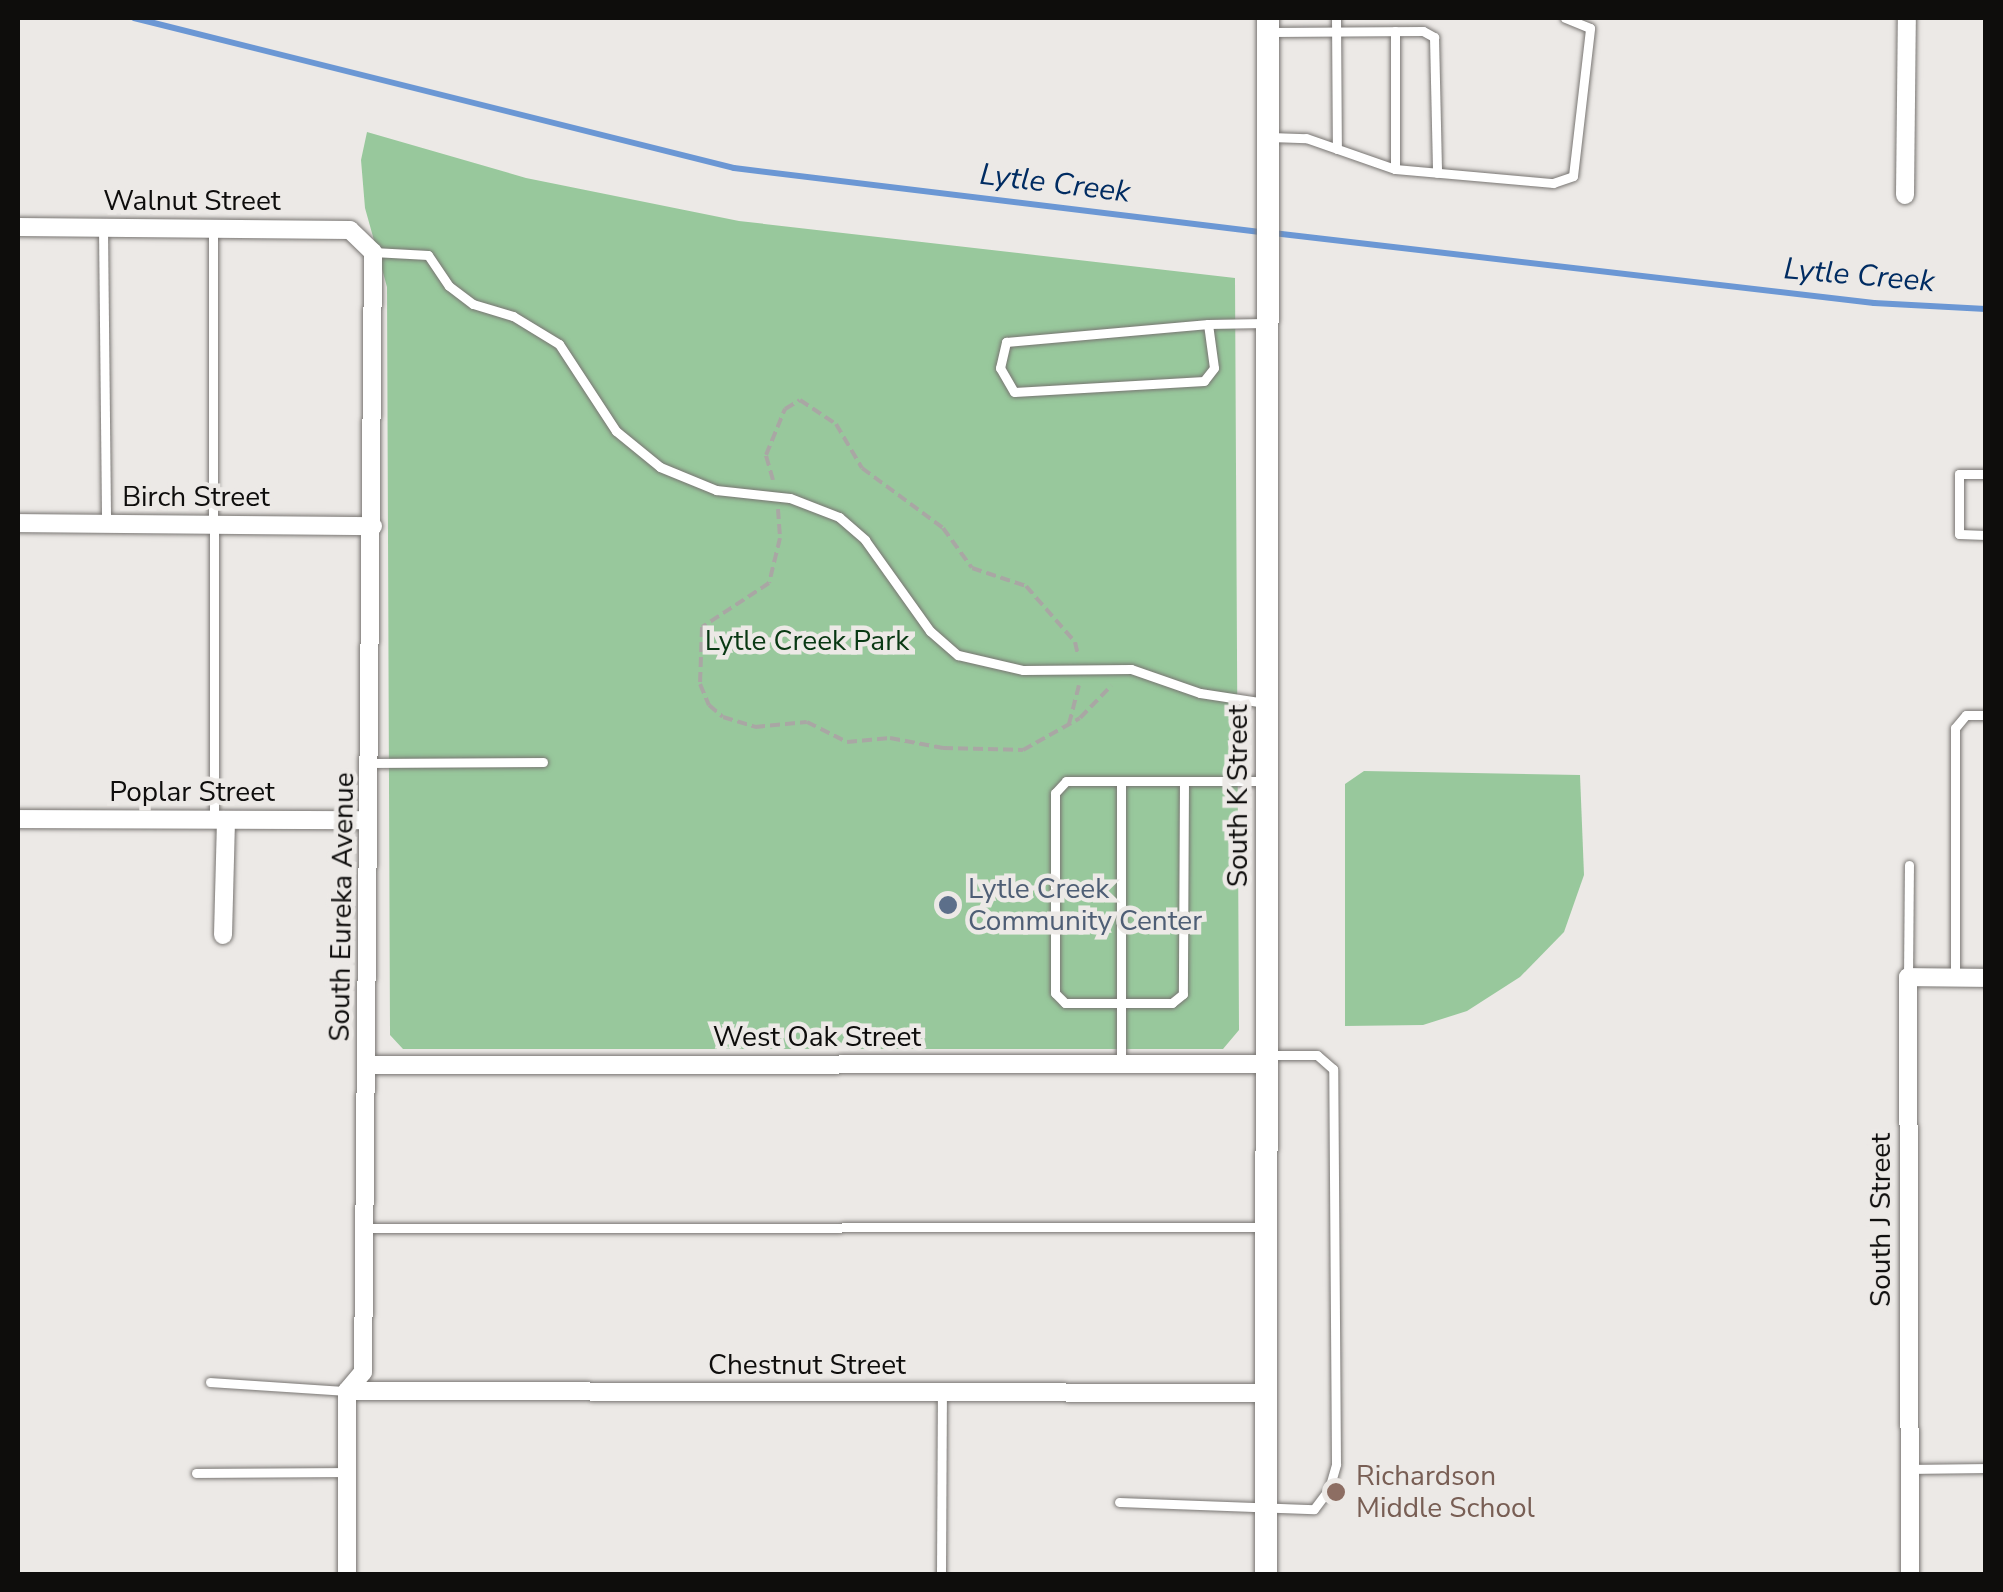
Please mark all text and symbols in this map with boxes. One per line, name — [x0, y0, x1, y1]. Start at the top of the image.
water label: Lytle Creek — [978, 157, 1132, 211]
street label: Walnut Street — [103, 184, 281, 218]
water label: Lytle Creek — [1782, 251, 1936, 301]
street label: Birch Street — [122, 480, 270, 514]
park label: Lytle Creek Park — [705, 624, 909, 658]
street label: South K Street — [1221, 705, 1255, 887]
street label: South Eureka Avenue — [323, 772, 361, 1042]
street label: Poplar Street — [109, 775, 275, 809]
place label: Lytle Creek Community Center — [968, 872, 1202, 938]
marker: Lytle Creek Community Center — [937, 894, 959, 916]
street label: West Oak Street — [713, 1020, 921, 1054]
street label: South J Street — [1864, 1133, 1898, 1307]
street label: Chestnut Street — [708, 1348, 906, 1382]
place label: Richardson Middle School — [1356, 1459, 1535, 1525]
marker: Richardson Middle School — [1325, 1481, 1347, 1503]

